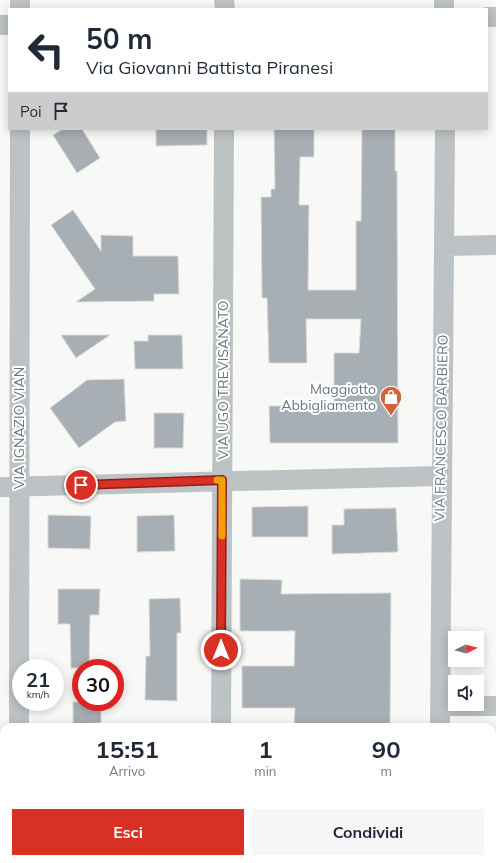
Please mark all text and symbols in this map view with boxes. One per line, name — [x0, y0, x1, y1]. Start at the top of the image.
text: 50 m — [86, 21, 152, 56]
icon: left — [20, 24, 72, 76]
text: Via Giovanni Battista Piranesi — [86, 56, 333, 79]
icon: arrive — [50, 100, 72, 122]
text: Poi — [20, 102, 42, 121]
street label: VIA UGO TREVISANATO — [214, 300, 232, 460]
street label: VIA FRANCESCO BARBIERO — [430, 334, 452, 522]
street label: VIA IGNAZIO VIAN — [10, 367, 28, 489]
place label: Maggiotto Abbigliamento — [281, 380, 376, 414]
shop icon: Maggiotto Abbigliamento — [378, 384, 404, 417]
pin — [64, 468, 98, 502]
icon: arrive — [70, 474, 92, 496]
position arrow — [200, 629, 242, 671]
north arrow — [448, 631, 484, 667]
map controls — [448, 631, 484, 711]
speed limit sign: 30 — [72, 659, 124, 711]
text: 21 — [26, 667, 50, 692]
button: sound — [448, 675, 484, 711]
text: km/h — [27, 688, 49, 701]
text: 15:51 — [95, 734, 159, 764]
text: 1 — [258, 734, 273, 764]
text: 90 — [372, 734, 401, 764]
text: Arrivo — [109, 763, 145, 779]
text: min — [254, 763, 276, 779]
text: m — [380, 763, 392, 779]
button: Esci — [12, 809, 244, 855]
button: Condividi — [252, 809, 484, 855]

